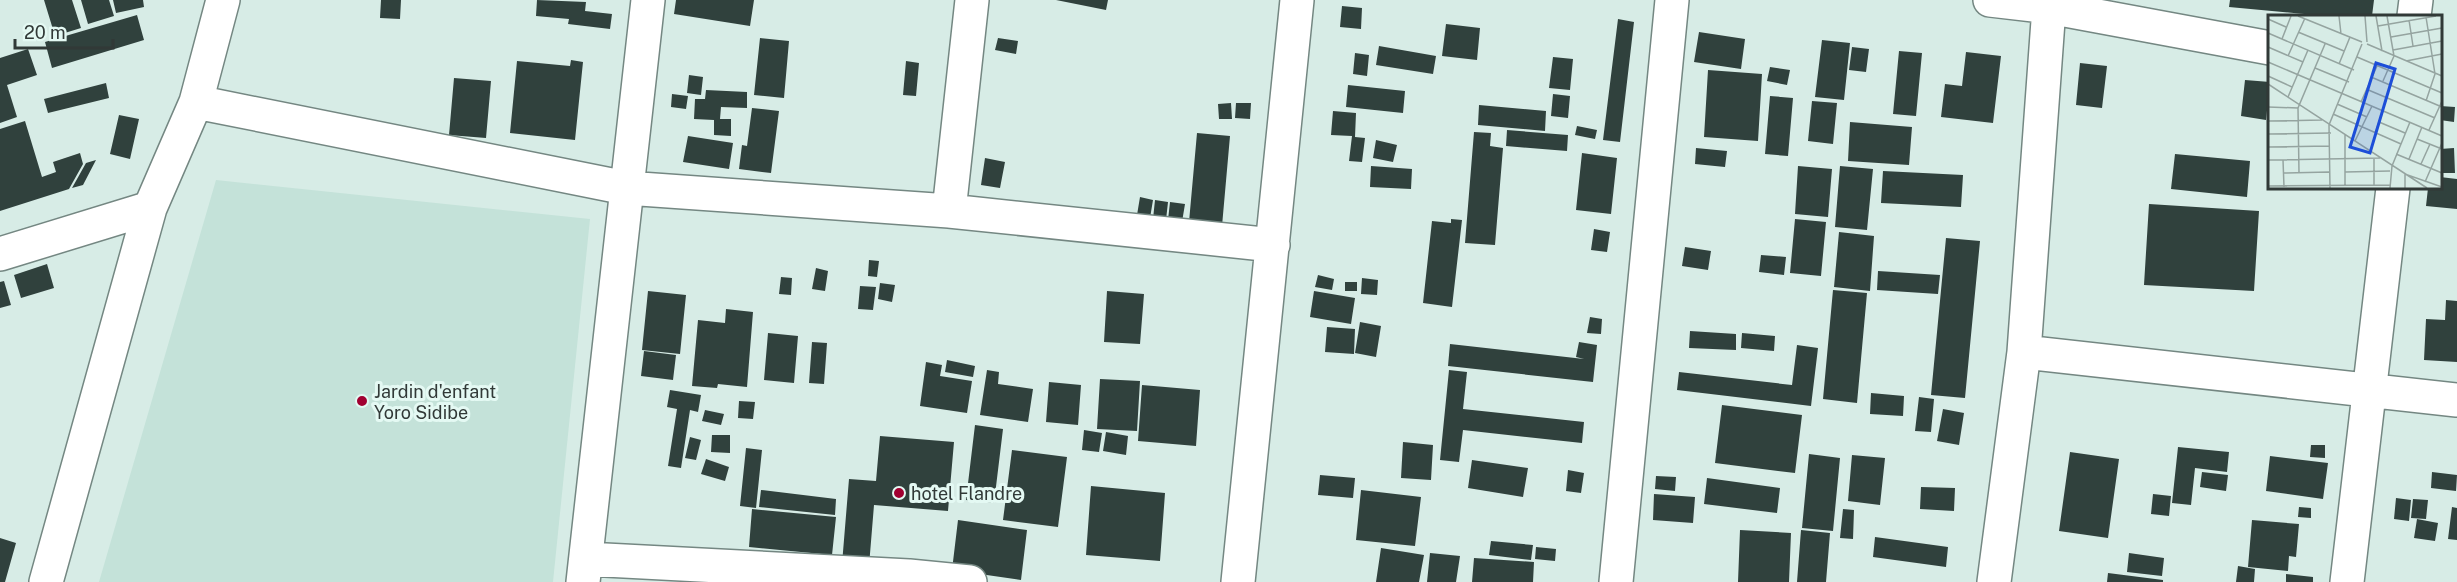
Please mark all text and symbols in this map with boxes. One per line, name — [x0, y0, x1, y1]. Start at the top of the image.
scale bar — [15, 12, 112, 50]
inset map — [2268, 15, 2442, 189]
text: 20 m — [24, 22, 66, 43]
place label: Jardin d'enfant Yoro Sidibe — [374, 381, 496, 423]
marker: Jardin d'enfant Yoro Sidibe — [355, 394, 369, 408]
place label: hotel Flandre — [911, 483, 1022, 504]
marker: hotel Flandre — [892, 486, 906, 500]

